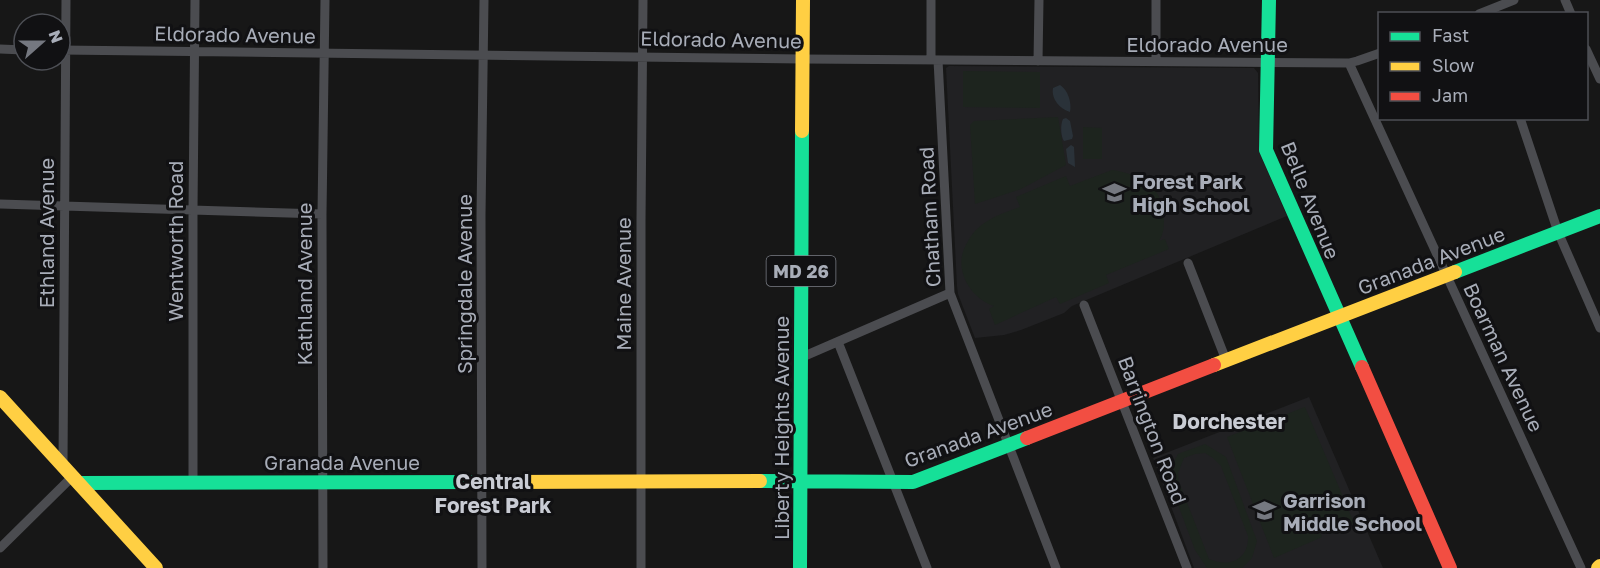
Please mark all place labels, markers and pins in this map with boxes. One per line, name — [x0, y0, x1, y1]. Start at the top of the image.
place label: Forest Park High School — [1132, 169, 1250, 216]
school or university icon: Forest Park High School — [1101, 180, 1127, 206]
place label: Garrison Middle School — [1283, 488, 1422, 535]
school or university icon: Garrison Middle School — [1252, 498, 1278, 524]

